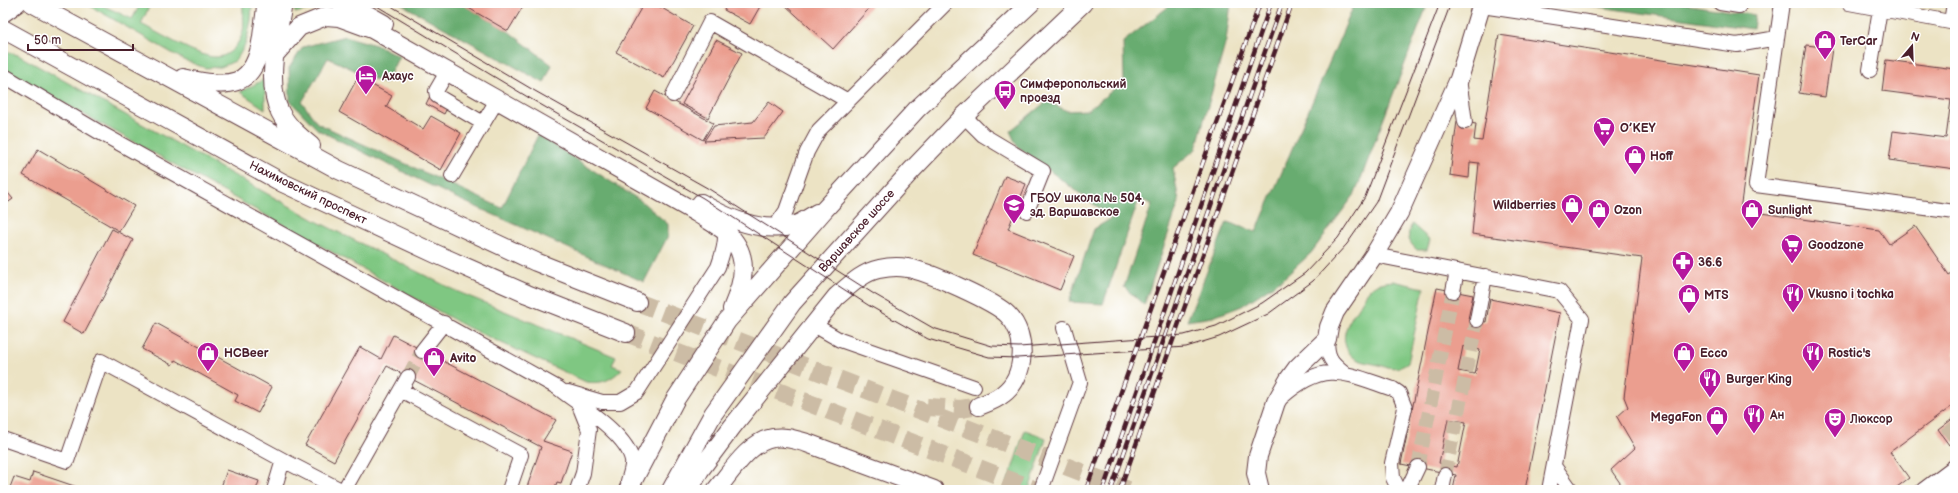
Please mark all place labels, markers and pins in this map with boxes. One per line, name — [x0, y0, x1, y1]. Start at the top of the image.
shop icon: TerCar — [1812, 28, 1838, 61]
place label: TerCar — [1840, 34, 1878, 49]
hotel icon: Ахаус — [353, 63, 379, 96]
place label: Ахаус — [381, 69, 414, 84]
place label: Симферопольский проезд — [1020, 77, 1126, 106]
bus stop icon: Симферопольский проезд — [992, 78, 1018, 111]
supermarket icon: O’KEY — [1591, 115, 1617, 148]
place label: O’KEY — [1620, 121, 1656, 136]
shop icon: Hoff — [1622, 143, 1648, 176]
place label: Hoff — [1650, 149, 1674, 164]
place label: ГБОУ школа № 504, зд. Варшавское — [1030, 191, 1145, 220]
school or university icon: ГБОУ школа № 504, зд. Варшавское — [1001, 192, 1027, 225]
shop icon: Wildberries — [1559, 192, 1585, 225]
shop icon: Ozon — [1586, 197, 1612, 230]
shop icon: Sunlight — [1739, 197, 1765, 230]
place label: Wildberries — [1493, 198, 1556, 213]
place label: Ozon — [1614, 203, 1642, 218]
place label: Sunlight — [1768, 203, 1812, 218]
supermarket icon: Goodzone — [1779, 232, 1805, 265]
place label: Goodzone — [1808, 238, 1864, 253]
pharmacy icon: 36.6 — [1670, 249, 1696, 282]
place label: 36.6 — [1698, 255, 1722, 270]
restaurant icon: Vkusno i tochka — [1780, 281, 1806, 314]
shop icon: MTS — [1676, 282, 1702, 315]
place label: Vkusno i tochka — [1808, 287, 1894, 302]
place label: MTS — [1704, 288, 1728, 303]
shop icon: HCBeer — [195, 340, 221, 373]
shop icon: Ecco — [1671, 340, 1697, 373]
restaurant icon: Rostic's — [1800, 340, 1826, 373]
shop icon: Avito — [421, 345, 447, 378]
place label: HCBeer — [224, 346, 269, 361]
place label: Ecco — [1700, 346, 1728, 361]
place label: Rostic's — [1828, 346, 1871, 361]
place label: Avito — [449, 351, 476, 366]
restaurant icon: Burger King — [1697, 366, 1723, 399]
place label: Burger King — [1726, 372, 1792, 387]
restaurant icon: Ан — [1741, 402, 1767, 435]
shop icon: MegaFon — [1704, 404, 1730, 437]
theatre icon: Люксор — [1822, 406, 1848, 439]
place label: Ан — [1769, 408, 1785, 423]
place label: MegaFon — [1651, 410, 1702, 425]
place label: Люксор — [1849, 412, 1893, 427]

